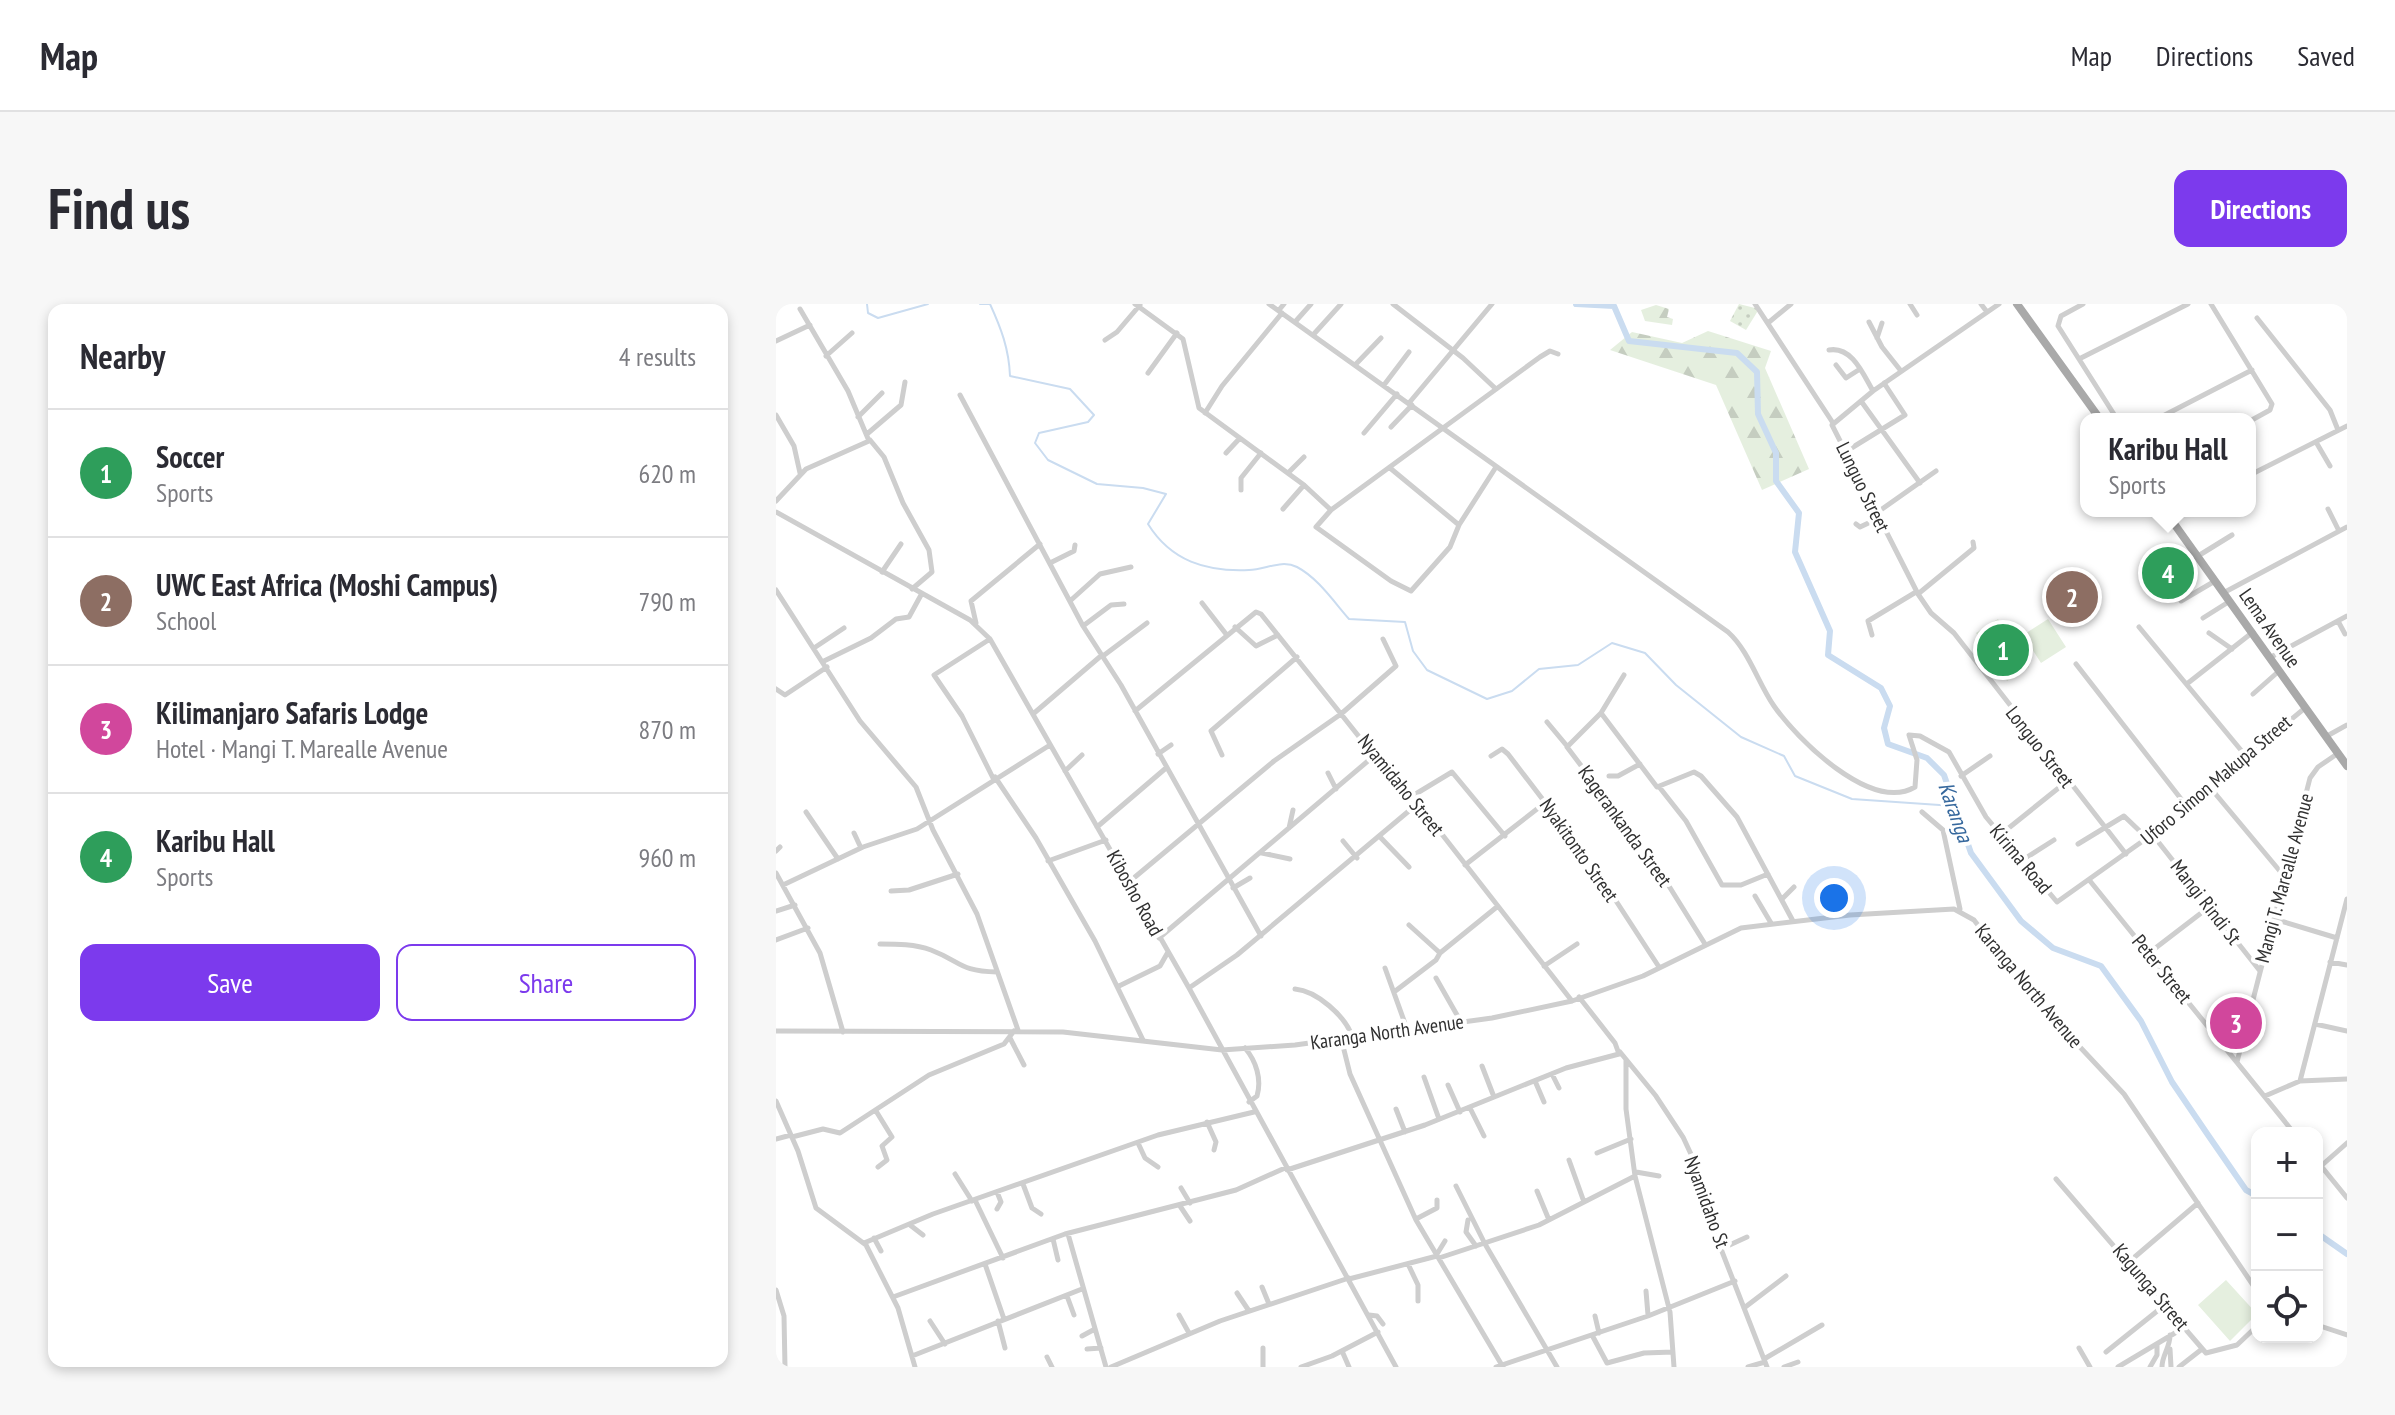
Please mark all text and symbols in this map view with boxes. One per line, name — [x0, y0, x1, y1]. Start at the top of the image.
text: Map — [40, 31, 98, 80]
text: Map — [2071, 37, 2112, 74]
text: Directions — [2156, 37, 2253, 74]
text: Saved — [2297, 37, 2355, 74]
button: Directions — [2174, 170, 2347, 247]
text: Find us — [48, 172, 190, 244]
text: Nearby — [80, 334, 165, 378]
text: 4 results — [619, 340, 696, 373]
popup — [2080, 413, 2256, 517]
text: Karibu Hall — [2109, 429, 2227, 468]
text: Soccer — [156, 437, 224, 476]
street label: Lunguo Street — [1830, 438, 1896, 537]
text: 1 — [100, 457, 112, 490]
text: 620 m — [638, 457, 696, 490]
text: Sports — [2109, 468, 2166, 501]
text: Sports — [156, 476, 213, 509]
pin: 4 — [2142, 543, 2194, 603]
text: UWC East Africa (Moshi Campus) — [156, 565, 498, 604]
pin: 2 — [2046, 567, 2098, 627]
street label: Lema Avenue — [2233, 583, 2307, 673]
text: 2 — [100, 585, 112, 618]
text: 790 m — [638, 585, 696, 618]
text: School — [156, 604, 216, 637]
pin: 1 — [1977, 620, 2029, 680]
text: Kilimanjaro Safaris Lodge — [156, 693, 428, 732]
street label: Longuo Street — [2000, 701, 2080, 793]
street label: Uforo Simon Makupa Street — [2135, 709, 2297, 851]
text: 3 — [100, 713, 112, 746]
text: 870 m — [638, 713, 696, 746]
street label: Nyamidaho Street — [1352, 729, 1450, 842]
text: Hotel · Mangi T. Marealle Avenue — [156, 732, 448, 765]
street label: Kagerankanda Street — [1572, 760, 1678, 892]
water label: Karanga — [1932, 778, 1980, 847]
street label: Mangi T. Marealle Avenue — [2249, 790, 2319, 966]
street label: Nyakitonto Street — [1534, 793, 1625, 907]
street label: Kirima Road — [1984, 819, 2058, 899]
text: Karibu Hall — [156, 821, 275, 860]
text: 4 — [100, 841, 112, 874]
text: 960 m — [638, 841, 696, 874]
street label: Kibosho Road — [1101, 846, 1169, 940]
street label: Mangi Rindi St — [2165, 854, 2248, 950]
text: Sports — [156, 860, 213, 893]
your location — [1814, 878, 1854, 918]
street label: Karanga North Avenue — [1969, 918, 2089, 1054]
street label: Peter Street — [2126, 929, 2198, 1009]
button: Save — [80, 944, 380, 1021]
button: Share — [396, 944, 696, 1021]
pin: 3 — [2210, 993, 2262, 1053]
street label: Karanga North Avenue — [1309, 1008, 1465, 1056]
map controls — [2251, 1127, 2323, 1343]
button: + — [2251, 1127, 2323, 1199]
street label: Nyamidaho St — [1678, 1152, 1736, 1252]
button: − — [2251, 1199, 2323, 1271]
street label: Kagunga Street — [2107, 1238, 2195, 1336]
button: locate — [2251, 1271, 2323, 1343]

